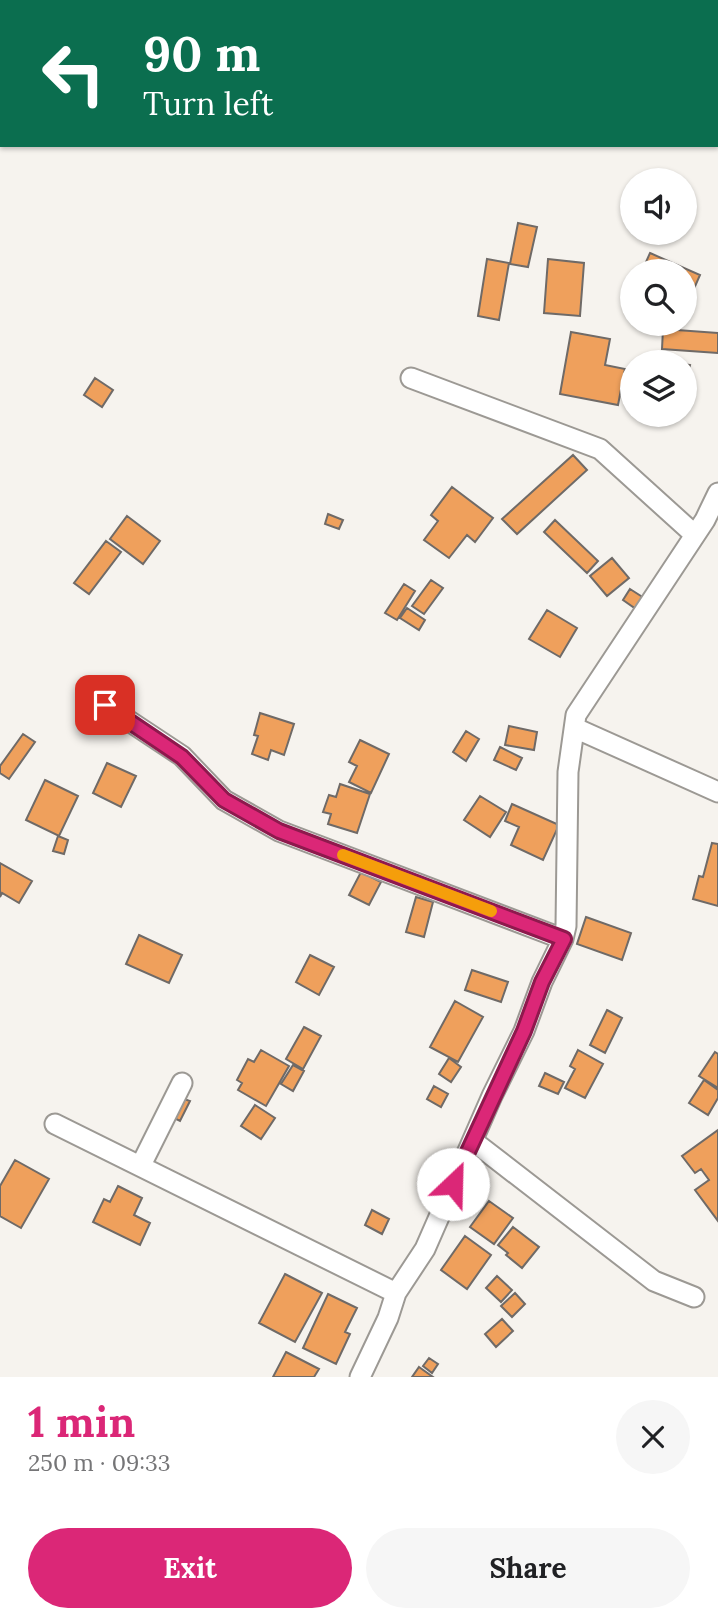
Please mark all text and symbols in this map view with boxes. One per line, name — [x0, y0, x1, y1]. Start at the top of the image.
text: 90 m — [143, 22, 260, 84]
icon: left — [28, 28, 119, 119]
text: Turn left — [143, 83, 273, 124]
map controls — [620, 168, 697, 427]
button: sound — [620, 168, 697, 245]
button: search — [620, 259, 697, 336]
button: layers — [620, 350, 697, 427]
pin — [75, 675, 135, 735]
icon: arrive — [86, 686, 124, 724]
position arrow — [416, 1147, 490, 1221]
text: 1 min — [28, 1395, 135, 1449]
button: close — [616, 1400, 690, 1474]
text: 250 m · 09:33 — [28, 1448, 171, 1477]
button: Exit — [28, 1528, 352, 1608]
button: Share — [366, 1528, 690, 1608]

